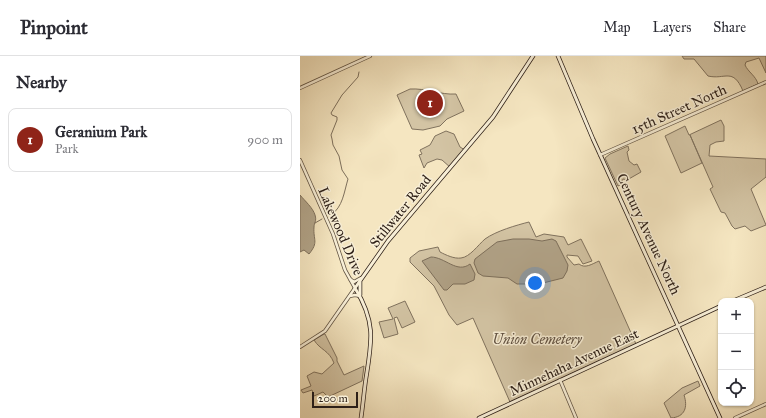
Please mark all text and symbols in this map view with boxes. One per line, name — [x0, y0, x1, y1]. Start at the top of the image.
text: Pinpoint — [20, 16, 88, 39]
text: Map — [603, 19, 631, 36]
text: Layers — [653, 19, 691, 36]
text: Share — [713, 19, 746, 36]
text: Nearby — [16, 72, 67, 93]
street label: 15th Street North — [629, 81, 730, 138]
pin: 1 — [417, 88, 443, 118]
text: Geranium Park — [55, 123, 147, 141]
text: 1 — [27, 132, 33, 148]
text: 900 m — [247, 132, 283, 148]
text: Park — [55, 141, 79, 157]
street label: Century Avenue North — [613, 171, 684, 298]
street label: Stillwater Road — [366, 172, 435, 251]
street label: Lakewood Drive — [314, 184, 367, 278]
your location — [525, 273, 545, 293]
map controls — [718, 298, 754, 406]
button: + — [718, 298, 754, 334]
street label: Minnehaha Avenue East — [507, 325, 642, 400]
park label: Union Cemetery — [492, 331, 582, 348]
button: − — [718, 334, 754, 370]
button: locate — [718, 370, 754, 406]
scale bar — [312, 390, 358, 409]
text: 200 m — [318, 392, 348, 405]

